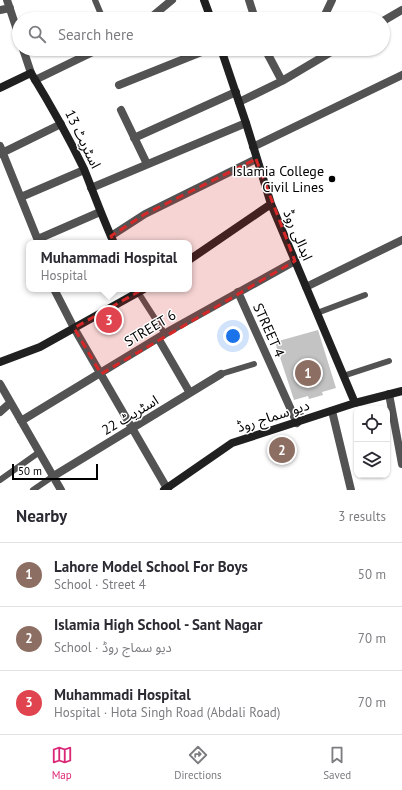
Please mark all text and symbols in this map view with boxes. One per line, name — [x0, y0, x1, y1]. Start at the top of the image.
search box — [12, 12, 390, 56]
icon: search — [26, 23, 48, 45]
text: Search here — [58, 25, 134, 44]
street label: اسٹریٹ 13 — [61, 107, 105, 171]
place label: Islamia College Civil Lines — [232, 162, 324, 196]
marker: Islamia College Civil Lines — [327, 174, 337, 184]
street label: ابدالی روڈ — [279, 207, 317, 263]
popup — [26, 240, 192, 292]
text: Muhammadi Hospital — [41, 248, 177, 267]
text: Hospital — [41, 267, 87, 284]
street label: STREET 4 — [249, 300, 289, 360]
pin: 3 — [96, 305, 122, 335]
street label: STREET 6 — [121, 306, 179, 350]
your location — [223, 326, 243, 346]
pin: 1 — [295, 358, 321, 388]
street label: اسٹریٹ 22 — [98, 391, 162, 439]
street label: دیو سماج روڈ — [234, 396, 312, 438]
map controls — [354, 406, 390, 478]
button: locate — [354, 406, 390, 442]
pin: 2 — [269, 435, 295, 465]
button: layers — [354, 442, 390, 478]
scale bar — [12, 462, 98, 481]
text: 50 m — [18, 464, 42, 478]
text: Nearby — [16, 505, 67, 527]
text: 3 results — [338, 508, 386, 525]
text: Lahore Model School For Boys — [54, 557, 248, 576]
text: 1 — [25, 566, 33, 583]
text: 50 m — [358, 566, 386, 583]
text: School · Street 4 — [54, 576, 146, 593]
text: Islamia High School - Sant Nagar — [54, 615, 263, 634]
text: 2 — [25, 630, 33, 647]
text: 70 m — [358, 630, 386, 647]
text: School · دیو سماج روڈ — [54, 639, 172, 656]
text: Muhammadi Hospital — [54, 685, 191, 704]
text: 3 — [25, 694, 33, 711]
text: 70 m — [358, 694, 386, 711]
text: Hospital · Hota Singh Road (Abdali Road) — [54, 704, 280, 721]
tab: Map — [51, 744, 73, 782]
tab: Directions — [174, 744, 222, 782]
tab: Saved — [323, 744, 351, 782]

